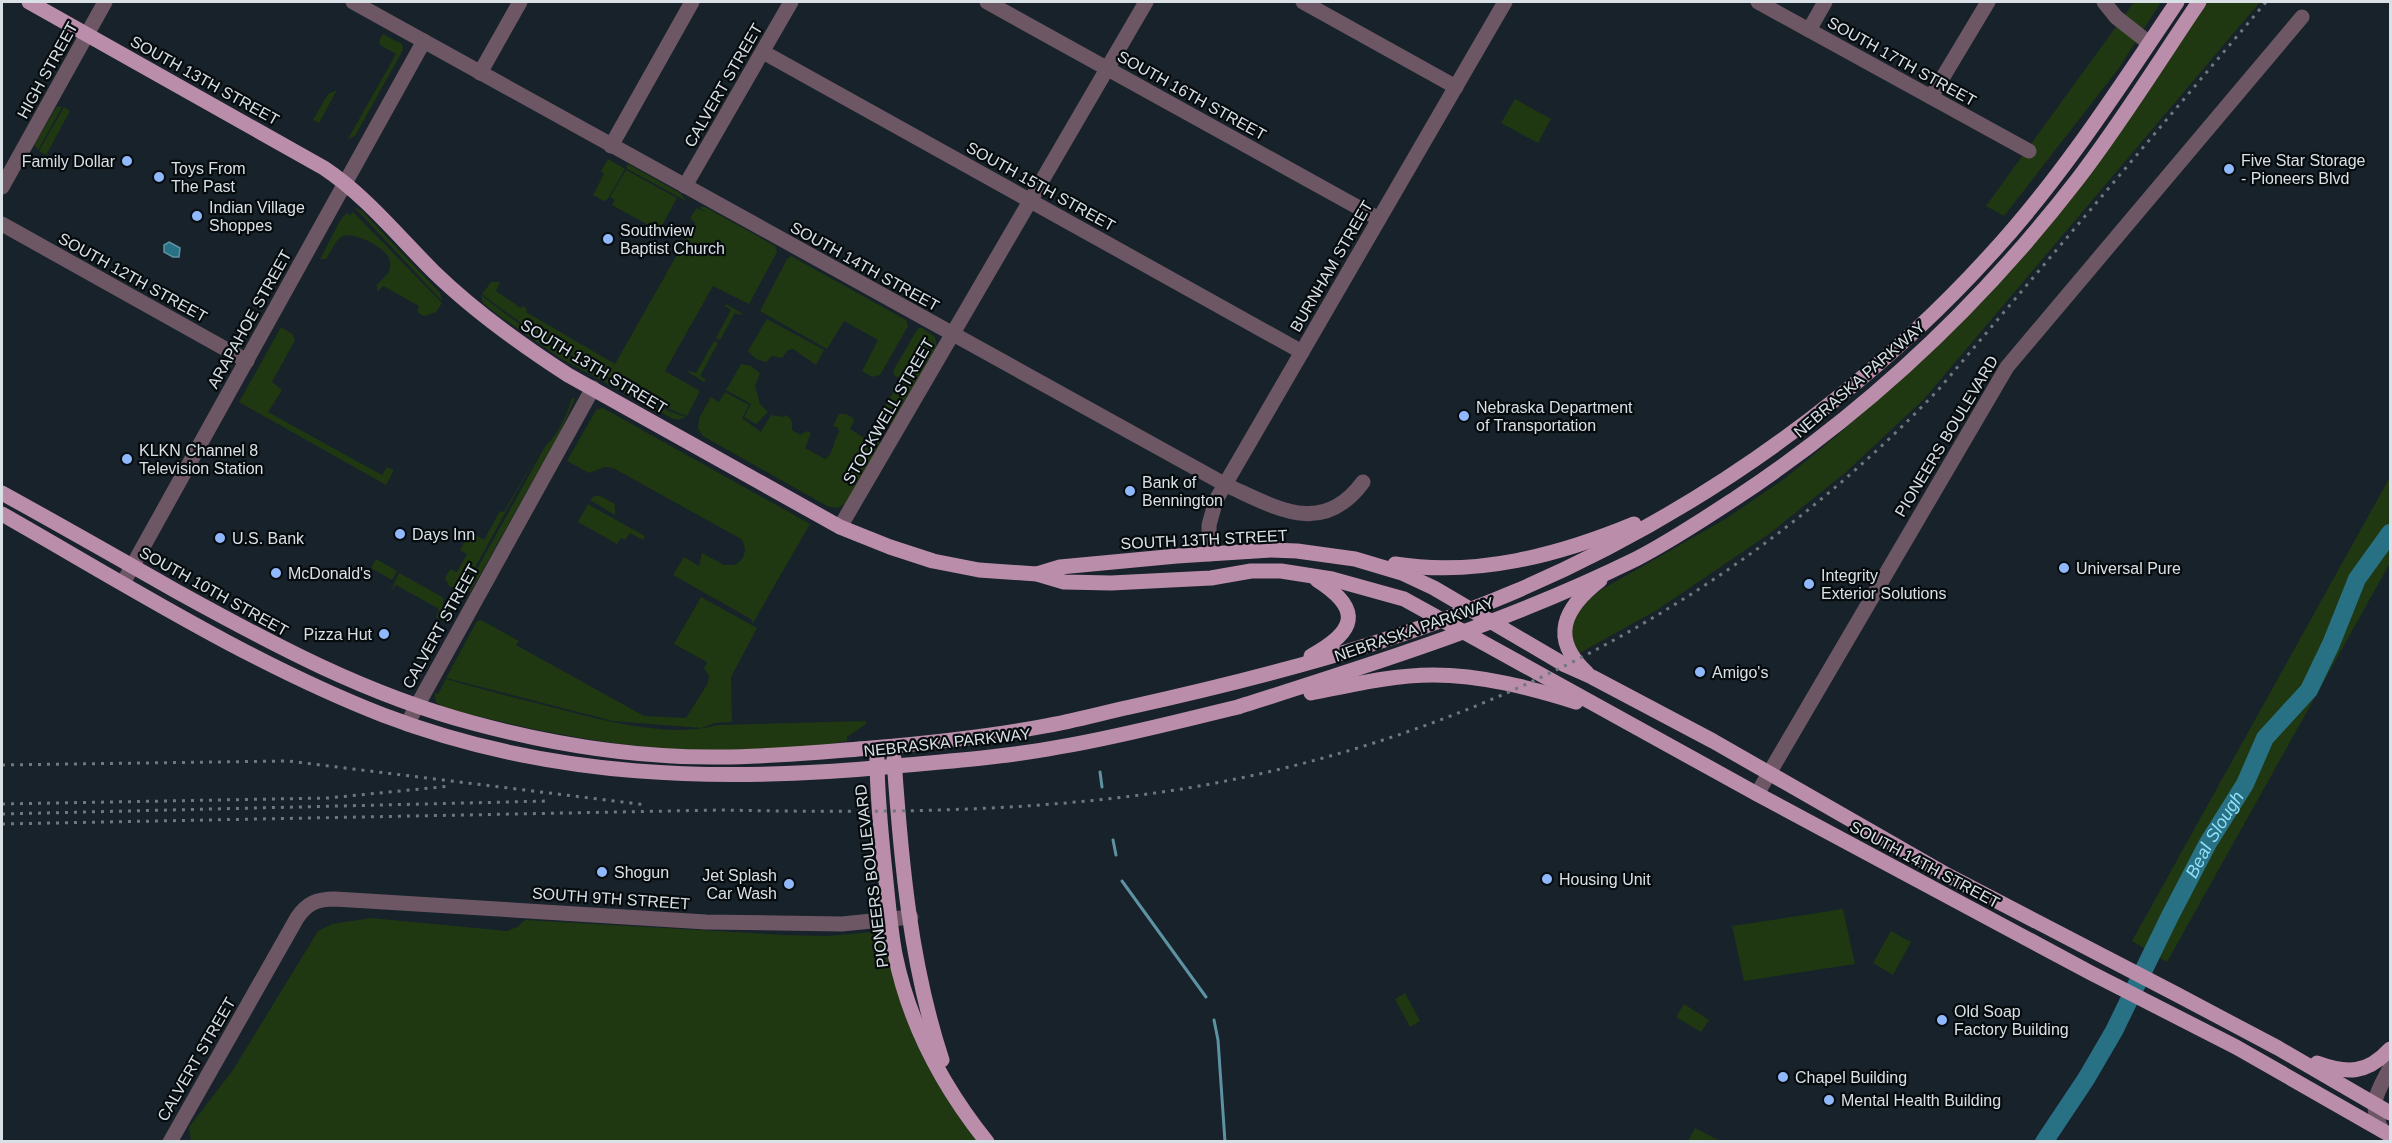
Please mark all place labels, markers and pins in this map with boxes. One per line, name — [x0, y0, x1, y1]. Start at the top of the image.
place label: Five Star Storage - Pioneers Blvd — [2241, 152, 2366, 187]
place label: Family Dollar — [22, 153, 116, 170]
marker: Family Dollar — [120, 154, 134, 168]
place label: Toys From The Past — [171, 160, 246, 195]
marker: Five Star Storage - Pioneers Blvd — [2222, 162, 2236, 176]
marker: Toys From The Past — [152, 170, 166, 184]
place label: Indian Village Shoppes — [209, 199, 305, 234]
marker: Indian Village Shoppes — [190, 209, 204, 223]
place label: Southview Baptist Church — [620, 222, 725, 257]
marker: Southview Baptist Church — [601, 232, 615, 246]
place label: Nebraska Department of Transportation — [1476, 399, 1633, 434]
marker: Nebraska Department of Transportation — [1457, 409, 1471, 423]
place label: KLKN Channel 8 Television Station — [139, 442, 264, 477]
marker: KLKN Channel 8 Television Station — [120, 452, 134, 466]
place label: Bank of Bennington — [1142, 474, 1223, 509]
marker: Bank of Bennington — [1123, 484, 1137, 498]
place label: Days Inn — [412, 526, 475, 543]
marker: Days Inn — [393, 527, 407, 541]
place label: U.S. Bank — [232, 530, 305, 547]
marker: U.S. Bank — [213, 531, 227, 545]
place label: Universal Pure — [2076, 560, 2181, 577]
marker: Universal Pure — [2057, 561, 2071, 575]
place label: McDonald's — [288, 565, 371, 582]
marker: McDonald's — [269, 566, 283, 580]
place label: Integrity Exterior Solutions — [1821, 567, 1946, 602]
marker: Integrity Exterior Solutions — [1802, 577, 1816, 591]
place label: Pizza Hut — [304, 626, 373, 643]
marker: Pizza Hut — [377, 627, 391, 641]
place label: Amigo's — [1712, 664, 1768, 681]
marker: Amigo's — [1693, 665, 1707, 679]
place label: Shogun — [614, 864, 669, 881]
marker: Shogun — [595, 865, 609, 879]
place label: Jet Splash Car Wash — [702, 867, 777, 902]
place label: Housing Unit — [1559, 871, 1651, 888]
marker: Housing Unit — [1540, 872, 1554, 886]
marker: Jet Splash Car Wash — [782, 877, 796, 891]
place label: Old Soap Factory Building — [1954, 1003, 2069, 1038]
marker: Old Soap Factory Building — [1935, 1013, 1949, 1027]
place label: Chapel Building — [1795, 1069, 1907, 1086]
marker: Chapel Building — [1776, 1070, 1790, 1084]
place label: Mental Health Building — [1841, 1092, 2001, 1109]
marker: Mental Health Building — [1822, 1093, 1836, 1107]

